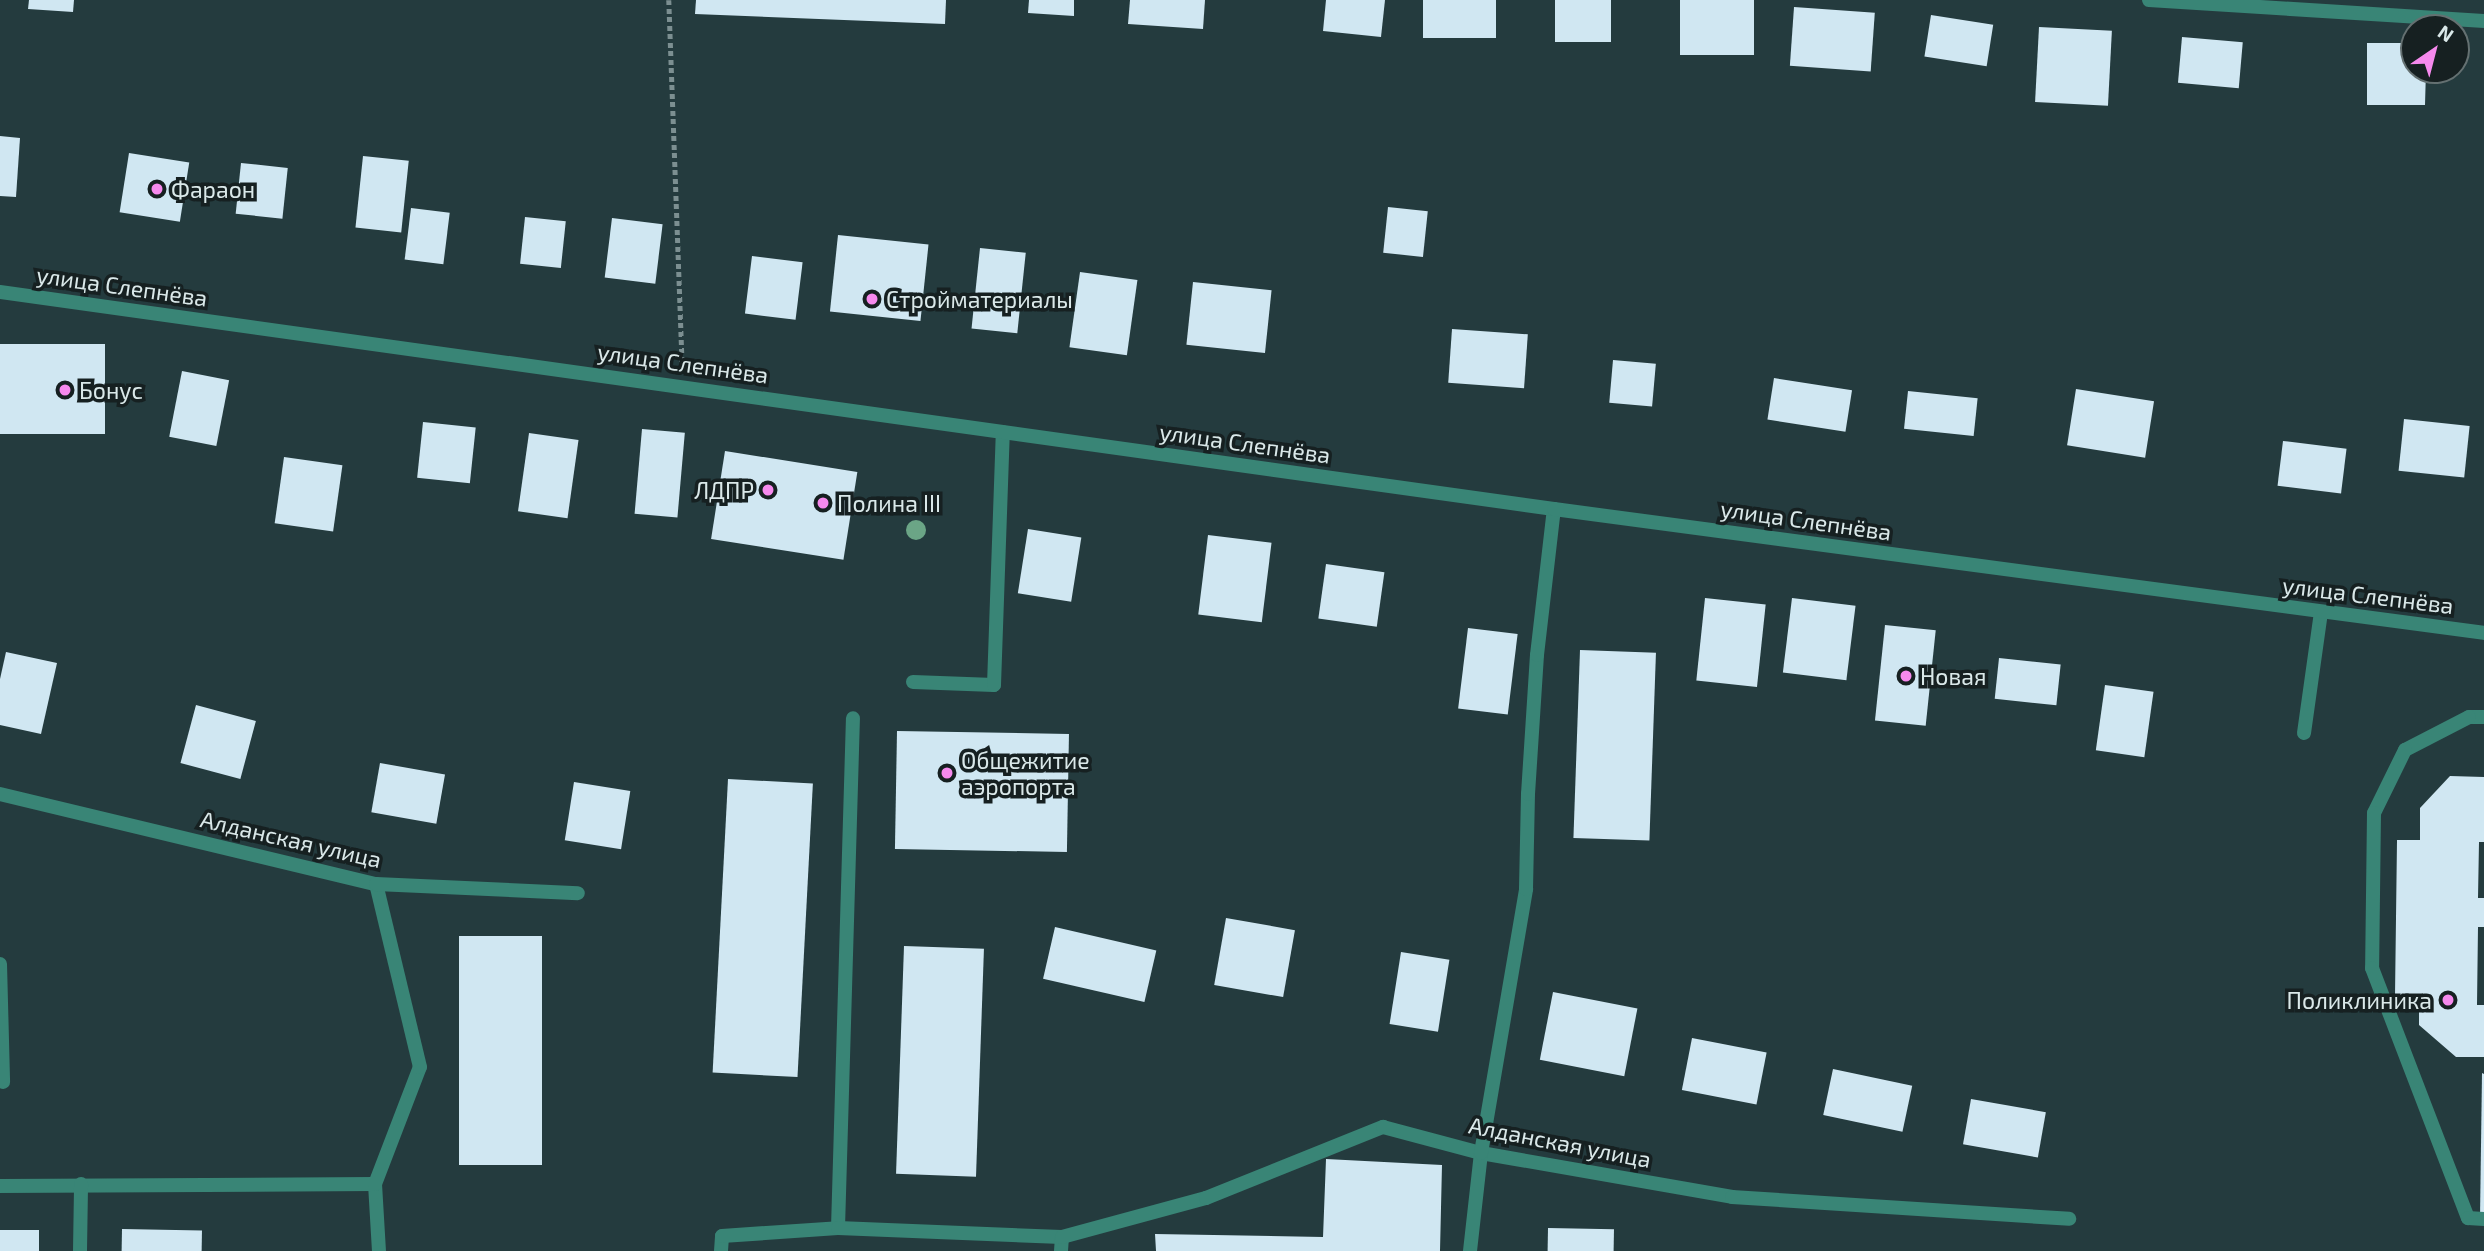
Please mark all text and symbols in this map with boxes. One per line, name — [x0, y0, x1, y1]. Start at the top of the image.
north arrow — [2400, 14, 2470, 84]
text: N — [2434, 20, 2458, 46]
place label: Фараон — [171, 175, 255, 203]
marker: Фараон — [149, 181, 165, 197]
street label: улица Слепнёва — [35, 260, 209, 312]
place label: Стройматериалы — [886, 285, 1073, 313]
marker: Стройматериалы — [864, 291, 880, 307]
street label: улица Слепнёва — [596, 337, 770, 389]
place label: Бонус — [79, 376, 143, 404]
marker: Бонус — [57, 382, 73, 398]
street label: улица Слепнёва — [1158, 417, 1332, 469]
place label: ЛДПР — [694, 476, 754, 504]
marker: ЛДПР — [760, 482, 776, 498]
place label: Полина III — [837, 489, 941, 517]
street label: улица Слепнёва — [1719, 494, 1893, 546]
marker: Полина III — [815, 495, 831, 511]
street label: улица Слепнёва — [2281, 571, 2455, 619]
place label: Новая — [1920, 662, 1986, 690]
marker: Новая — [1898, 668, 1914, 684]
place label: Общежитие аэропорта — [961, 746, 1090, 800]
marker: Общежитие аэропорта — [939, 765, 955, 781]
street label: Алданская улица — [198, 805, 384, 873]
place label: Поликлиника — [2287, 986, 2432, 1014]
marker: Поликлиника — [2438, 990, 2458, 1010]
street label: Алданская улица — [1467, 1111, 1653, 1173]

